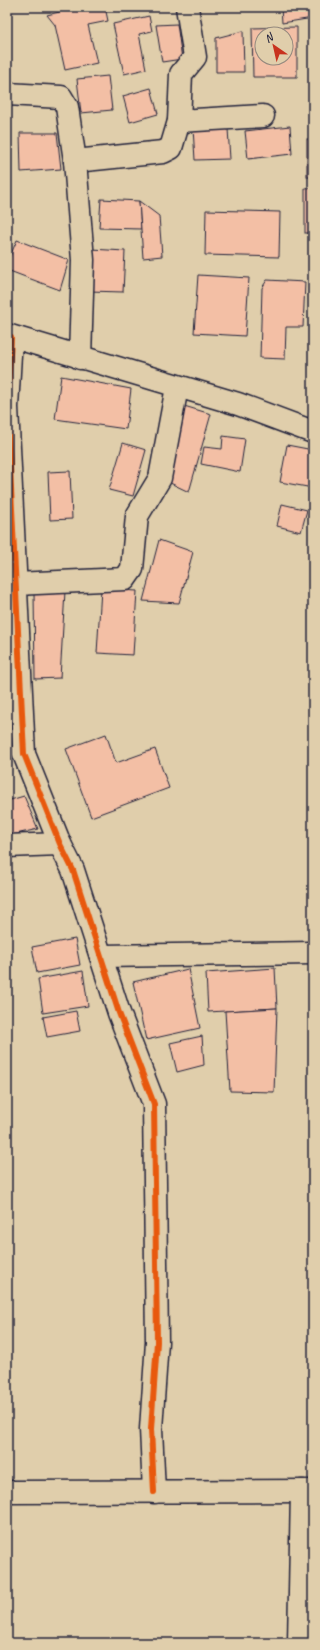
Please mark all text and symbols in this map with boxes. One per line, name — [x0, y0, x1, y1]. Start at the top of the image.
north arrow — [254, 26, 294, 66]
text: N — [262, 29, 277, 45]

